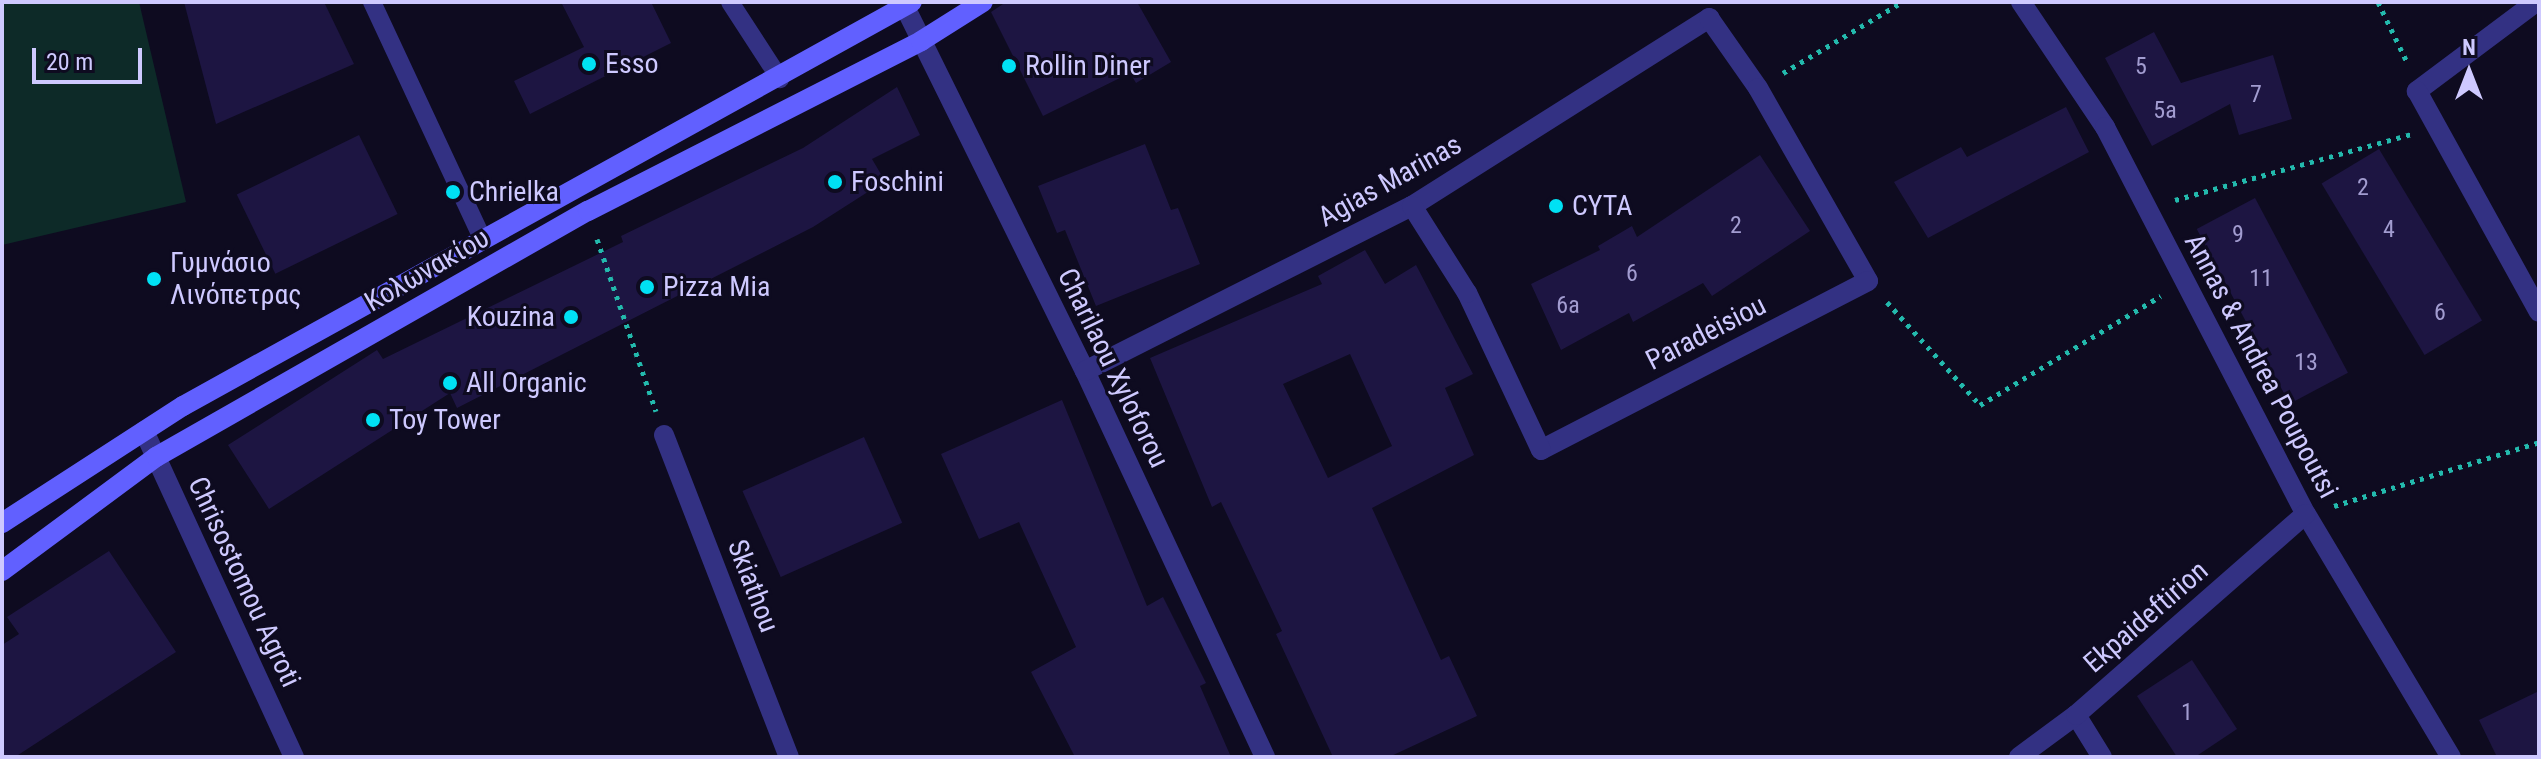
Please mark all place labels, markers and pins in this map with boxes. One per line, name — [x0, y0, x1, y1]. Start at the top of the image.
place label: Esso — [605, 47, 659, 81]
place label: Rollin Diner — [1025, 49, 1151, 83]
marker: Esso — [580, 55, 598, 73]
marker: Rollin Diner — [1000, 57, 1018, 75]
place label: Foschini — [851, 165, 944, 199]
marker: Foschini — [826, 173, 844, 191]
place label: Chrielka — [469, 175, 559, 209]
marker: Chrielka — [444, 183, 462, 201]
place label: CYTA — [1572, 189, 1632, 223]
marker: CYTA — [1547, 197, 1565, 215]
place label: Γυμνάσιο Λινόπετρας — [170, 246, 301, 312]
marker: Γυμνάσιο Λινόπετρας — [145, 270, 163, 288]
place label: Pizza Mia — [663, 270, 770, 304]
marker: Pizza Mia — [638, 278, 656, 296]
place label: Kouzina — [467, 300, 555, 334]
marker: Kouzina — [562, 308, 580, 326]
place label: All Organic — [466, 366, 587, 400]
marker: All Organic — [441, 374, 459, 392]
place label: Toy Tower — [389, 403, 501, 437]
marker: Toy Tower — [364, 411, 382, 429]

